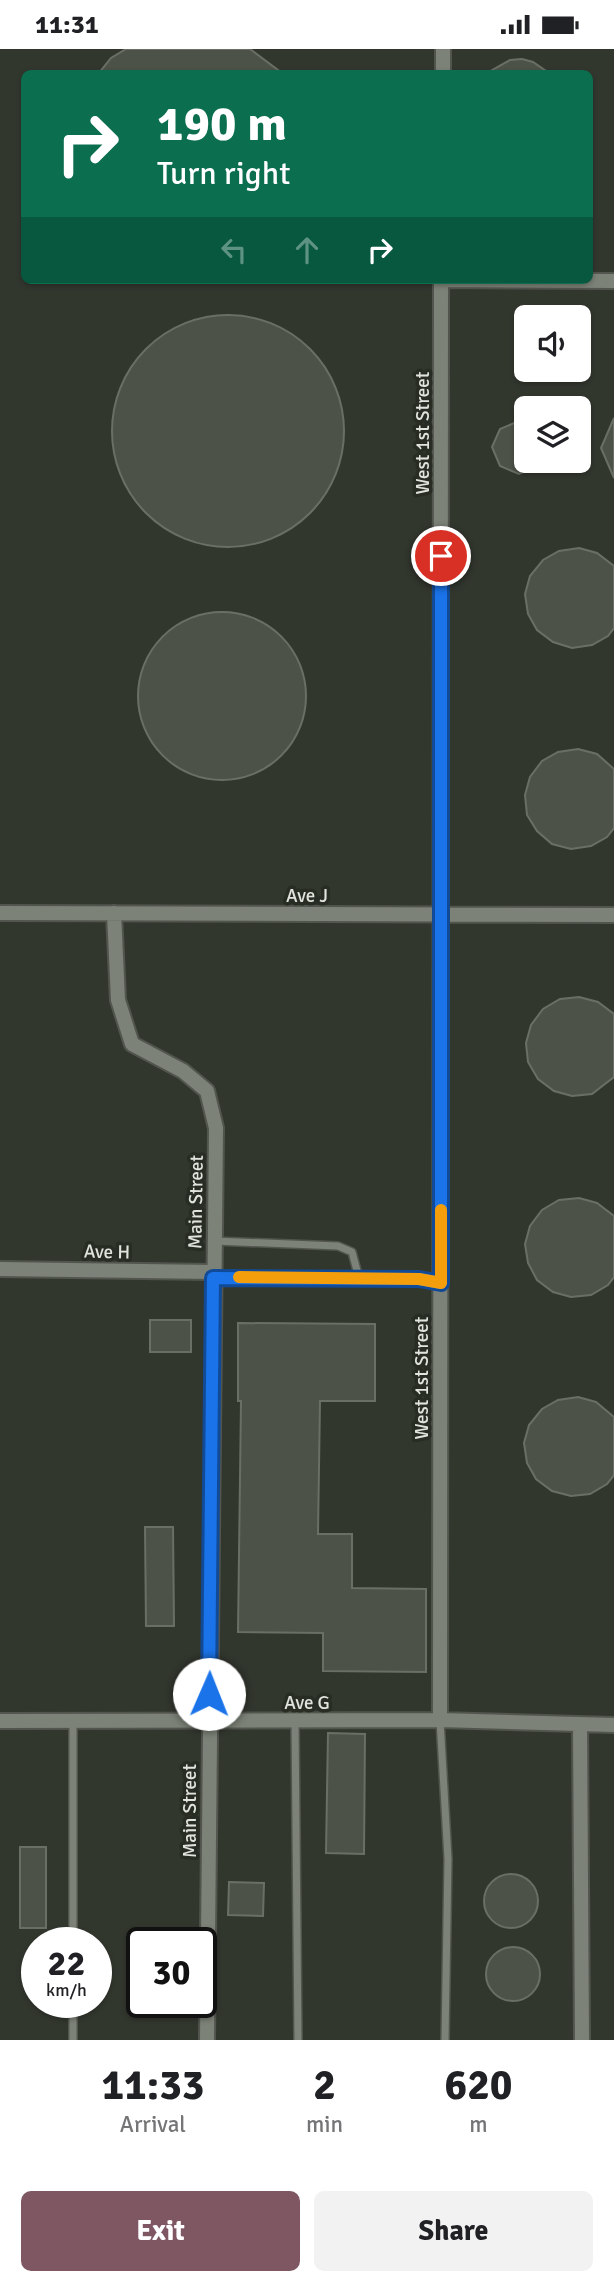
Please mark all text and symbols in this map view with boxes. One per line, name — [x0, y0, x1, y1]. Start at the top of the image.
text: 11:31 — [35, 9, 99, 41]
text: 190 m — [157, 94, 287, 154]
icon: right — [42, 98, 133, 189]
text: Turn right — [157, 154, 290, 193]
icon: left — [215, 231, 253, 269]
icon: ahead — [288, 231, 326, 269]
icon: right — [361, 231, 399, 269]
map controls — [514, 305, 591, 473]
button: sound — [514, 305, 591, 382]
street label: West 1st Street — [411, 371, 435, 494]
button: layers — [514, 396, 591, 473]
pin — [411, 526, 471, 586]
icon: arrive — [422, 537, 460, 575]
street label: Ave J — [286, 884, 328, 908]
street label: Main Street — [183, 1154, 209, 1249]
street label: Ave H — [84, 1240, 130, 1264]
street label: West 1st Street — [410, 1316, 434, 1439]
position arrow — [172, 1657, 246, 1731]
street label: Ave G — [284, 1691, 330, 1715]
street label: Main Street — [178, 1764, 202, 1858]
speed limit sign: 30 — [126, 1927, 217, 2018]
text: 22 — [48, 1942, 85, 1985]
text: km/h — [46, 1979, 87, 2001]
text: 11:33 — [101, 2060, 205, 2111]
text: 2 — [313, 2060, 336, 2111]
text: 620 — [444, 2060, 513, 2111]
text: Arrival — [120, 2110, 186, 2139]
text: min — [306, 2110, 343, 2139]
text: m — [469, 2110, 488, 2139]
button: Exit — [21, 2191, 300, 2271]
button: Share — [314, 2191, 593, 2271]

